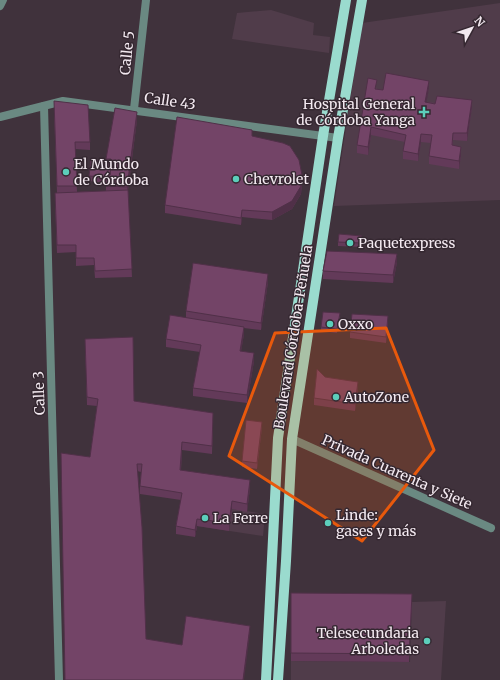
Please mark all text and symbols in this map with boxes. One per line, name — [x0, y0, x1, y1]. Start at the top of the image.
north arrow — [452, 8, 492, 48]
text: N — [472, 14, 488, 30]
street label: Calle 5 — [116, 30, 138, 76]
street label: Calle 43 — [143, 88, 197, 114]
place label: Hospital General de Córdoba Yanga — [296, 95, 416, 129]
marker: Hospital General de Córdoba Yanga — [418, 106, 430, 118]
place label: El Mundo de Córdoba — [74, 155, 149, 189]
marker: El Mundo de Córdoba — [61, 167, 71, 177]
place label: Chevrolet — [244, 170, 309, 188]
marker: Chevrolet — [231, 174, 241, 184]
place label: Paquetexpress — [358, 234, 455, 252]
marker: Paquetexpress — [345, 238, 355, 248]
street label: Boulevard Córdoba-Peñuela — [270, 243, 317, 430]
place label: Oxxo — [338, 315, 373, 333]
marker: Oxxo — [325, 319, 335, 329]
street label: Calle 3 — [29, 371, 49, 415]
place label: AutoZone — [343, 388, 409, 406]
marker: AutoZone — [331, 392, 341, 402]
street label: Privada Cuarenta y Siete — [319, 431, 475, 513]
place label: Linde: gases y más — [336, 506, 416, 540]
place label: La Ferre — [213, 509, 268, 527]
marker: La Ferre — [200, 513, 210, 523]
marker: Linde: gases y más — [323, 518, 333, 528]
place label: Telesecundaria Arboledas — [317, 624, 419, 658]
marker: Telesecundaria Arboledas — [422, 636, 432, 646]

